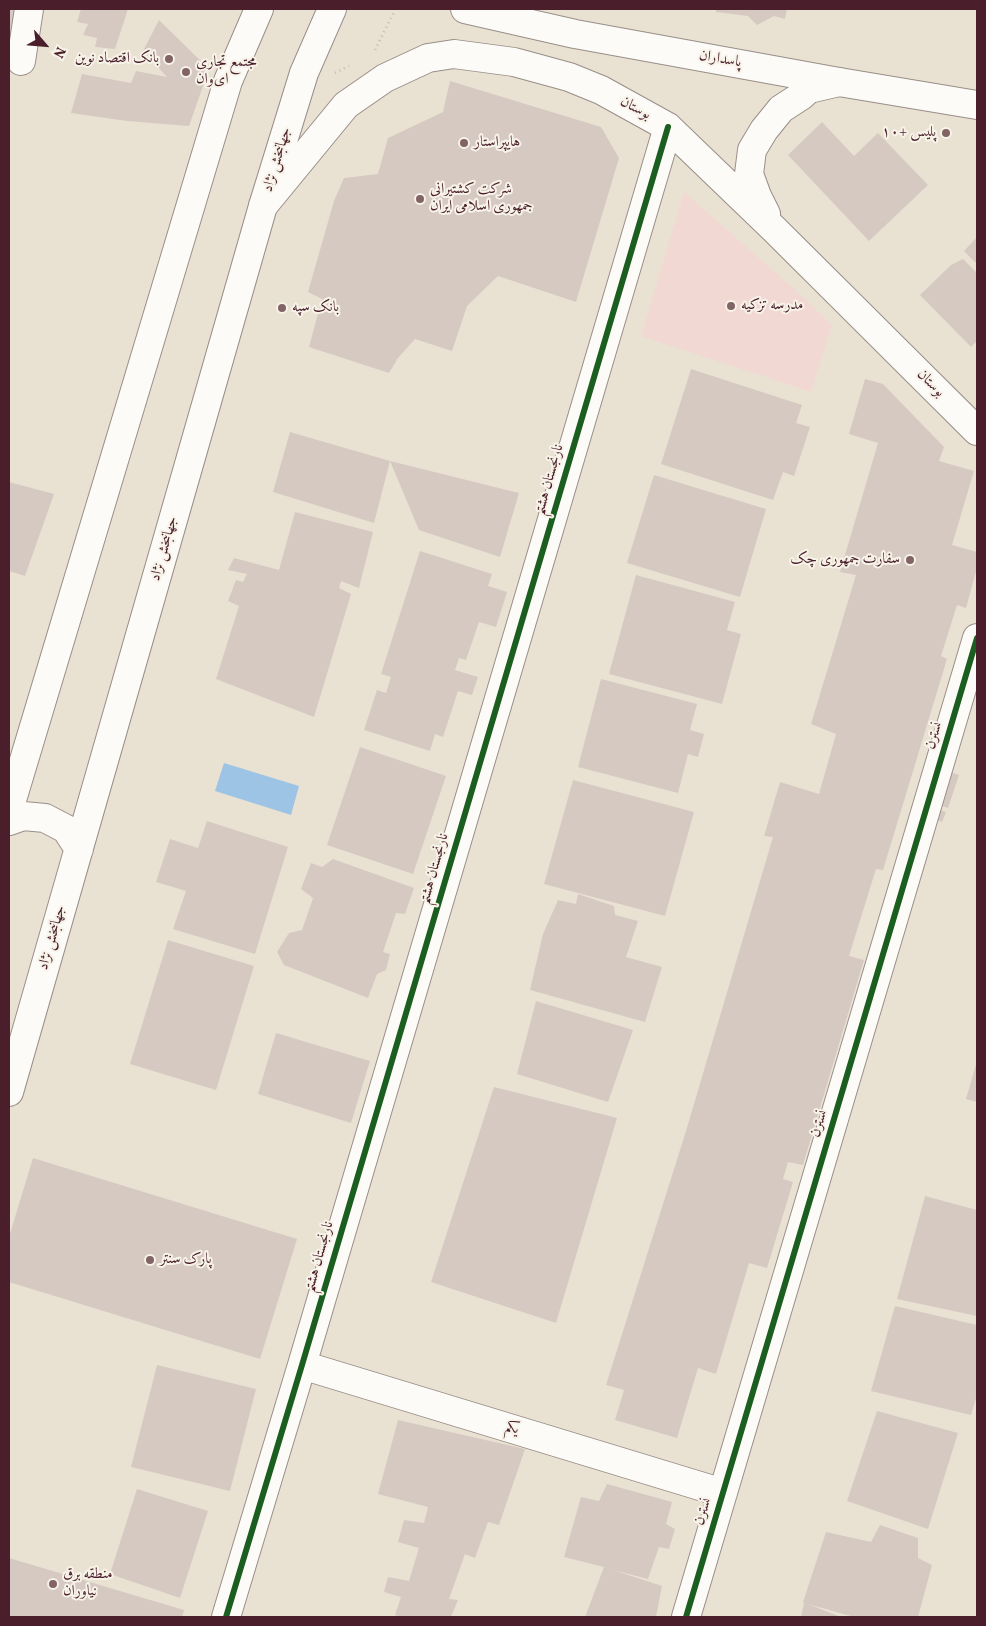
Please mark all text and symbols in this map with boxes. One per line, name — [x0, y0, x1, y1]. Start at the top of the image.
north arrow — [20, 20, 70, 70]
text: N — [48, 43, 70, 61]
street label: پاسداران — [697, 47, 743, 73]
place label: بانک اقتصاد نوین — [75, 50, 159, 68]
marker: بانک اقتصاد نوین — [163, 53, 175, 65]
place label: مجتمع تجاری ای‌وان — [196, 54, 257, 89]
marker: مجتمع تجاری ای‌وان — [180, 66, 192, 78]
street label: بوستان — [617, 93, 653, 125]
place label: پلیس +١٠ — [882, 124, 936, 142]
street label: جهانبخش نژاد — [260, 126, 296, 194]
marker: پلیس +١٠ — [940, 127, 952, 139]
place label: هایپراستار — [474, 134, 520, 152]
marker: هایپراستار — [458, 137, 470, 149]
place label: شرکت کشتیرانی جمهوری اسلامی ایران — [430, 181, 533, 216]
marker: شرکت کشتیرانی جمهوری اسلامی ایران — [414, 193, 426, 205]
place label: مدرسه تزکیه — [741, 297, 803, 315]
place label: بانک سپه — [292, 299, 339, 317]
marker: مدرسه تزکیه — [725, 300, 737, 312]
marker: بانک سپه — [276, 302, 288, 314]
street label: بوستان — [912, 366, 948, 402]
street label: نارنجستان هشتم — [531, 443, 569, 517]
street label: جهانبخش نژاد — [147, 514, 183, 584]
place label: سفارت جمهوری چک — [790, 551, 900, 569]
marker: سفارت جمهوری چک — [904, 554, 916, 566]
street label: نسترن — [922, 720, 948, 752]
street label: نارنجستان هشتم — [416, 832, 454, 906]
street label: جهانبخش نژاد — [35, 903, 71, 973]
street label: نسترن — [807, 1108, 833, 1140]
street label: نارنجستان هشتم — [301, 1220, 339, 1294]
place label: پارک سنتر — [160, 1251, 212, 1269]
marker: پارک سنتر — [144, 1254, 156, 1266]
street label: یکم — [503, 1418, 521, 1440]
street label: نسترن — [691, 1496, 717, 1528]
place label: منطقه برق نیاوران — [63, 1566, 113, 1601]
marker: منطقه برق نیاوران — [47, 1578, 59, 1590]

